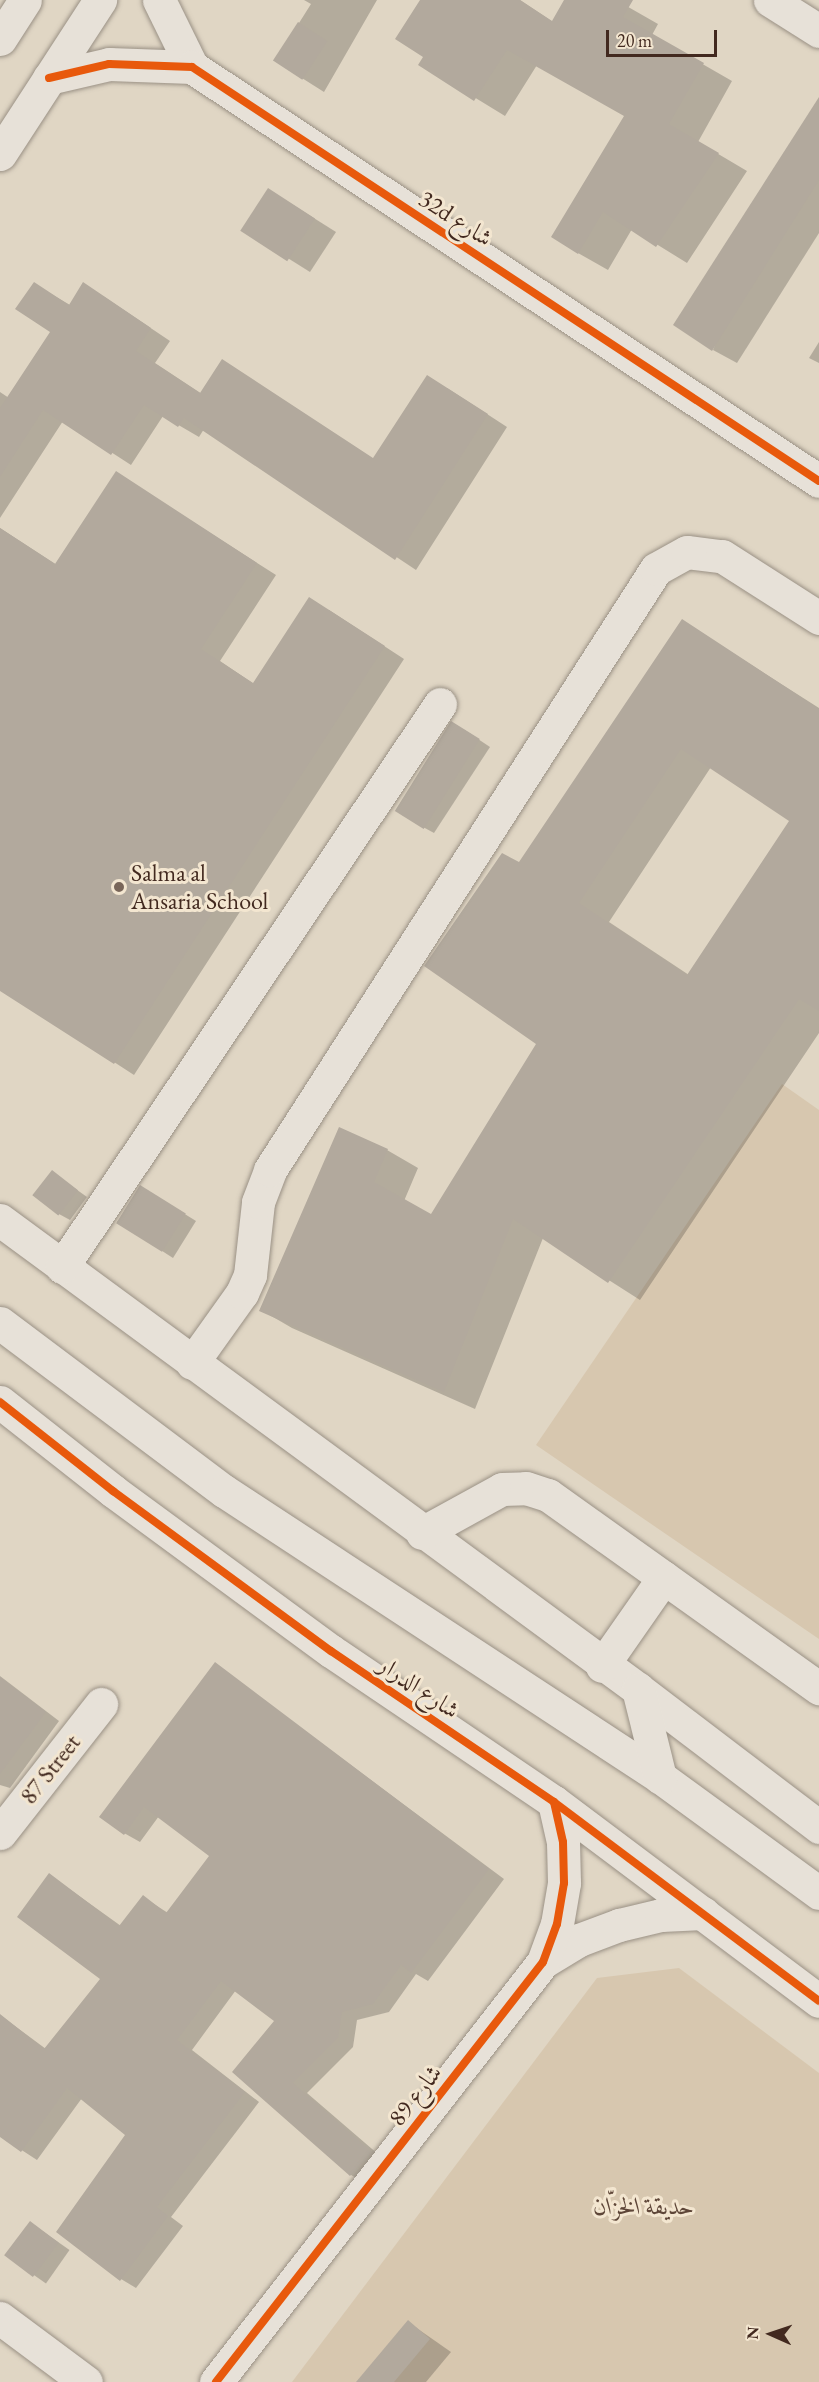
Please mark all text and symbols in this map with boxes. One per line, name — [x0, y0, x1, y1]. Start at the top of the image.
scale bar — [609, 18, 720, 56]
text: 20 m — [617, 29, 652, 52]
street label: 32d شارع — [414, 184, 498, 252]
place label: Salma al Ansaria School — [131, 859, 268, 915]
marker: Salma al Ansaria School — [112, 880, 126, 894]
street label: شارع الدرار — [373, 1650, 465, 1724]
street label: 87 Street — [14, 1728, 86, 1810]
street label: شارع 89 — [382, 2059, 448, 2131]
park label: حديقة الخزّان — [594, 2192, 694, 2220]
north arrow — [741, 2304, 801, 2364]
text: N — [742, 2326, 763, 2340]

